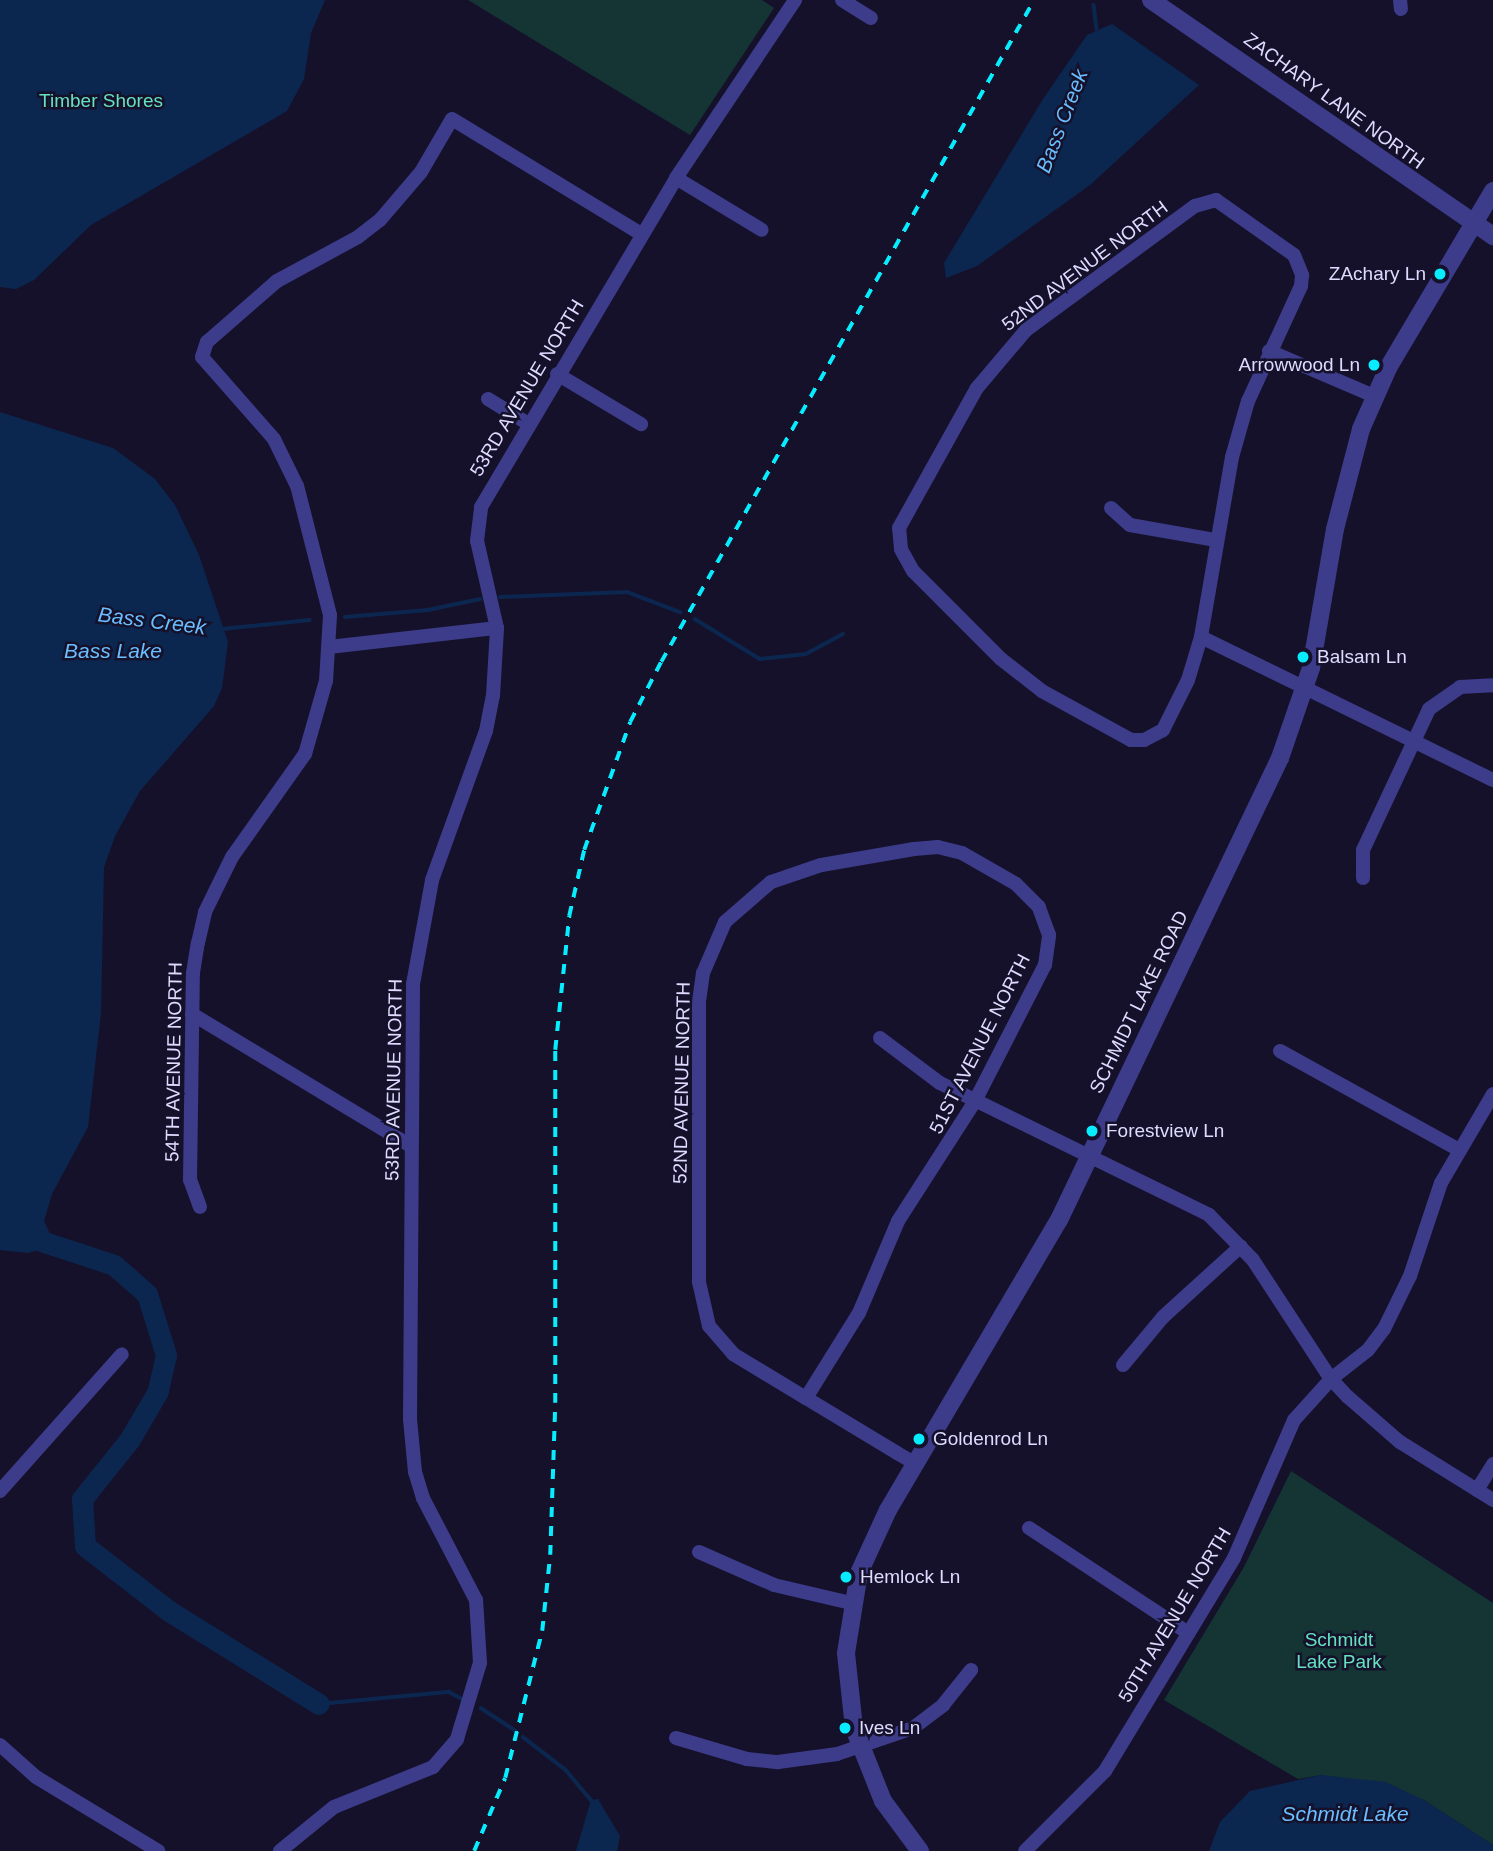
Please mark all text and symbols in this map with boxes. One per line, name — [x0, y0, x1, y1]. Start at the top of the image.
street label: ZACHARY LANE NORTH — [1239, 28, 1429, 174]
water label: Bass Creek — [1031, 66, 1093, 176]
park label: Timber Shores — [39, 90, 163, 112]
street label: 52ND AVENUE NORTH — [997, 196, 1173, 336]
place label: ZAchary Ln — [1329, 263, 1426, 285]
marker: ZAchary Ln — [1432, 266, 1448, 282]
street label: 53RD AVENUE NORTH — [465, 295, 589, 481]
place label: Arrowwood Ln — [1239, 354, 1360, 376]
marker: Arrowwood Ln — [1366, 357, 1382, 373]
water label: Bass Creek — [97, 602, 207, 640]
water label: Bass Lake — [64, 638, 162, 664]
place label: Balsam Ln — [1317, 646, 1407, 668]
marker: Balsam Ln — [1295, 649, 1311, 665]
street label: SCHMIDT LAKE ROAD — [1085, 907, 1193, 1097]
street label: 51ST AVENUE NORTH — [924, 950, 1036, 1138]
street label: 54TH AVENUE NORTH — [161, 961, 187, 1163]
street label: 53RD AVENUE NORTH — [381, 978, 407, 1182]
street label: 52ND AVENUE NORTH — [669, 981, 695, 1185]
place label: Forestview Ln — [1106, 1120, 1224, 1142]
marker: Forestview Ln — [1084, 1123, 1100, 1139]
place label: Goldenrod Ln — [933, 1428, 1048, 1450]
marker: Goldenrod Ln — [911, 1431, 927, 1447]
street label: 50TH AVENUE NORTH — [1113, 1523, 1237, 1707]
place label: Hemlock Ln — [860, 1566, 960, 1588]
marker: Hemlock Ln — [838, 1569, 854, 1585]
park label: Schmidt Lake Park — [1296, 1629, 1382, 1673]
place label: Ives Ln — [859, 1717, 920, 1739]
marker: Ives Ln — [837, 1720, 853, 1736]
water label: Schmidt Lake — [1281, 1801, 1409, 1827]

